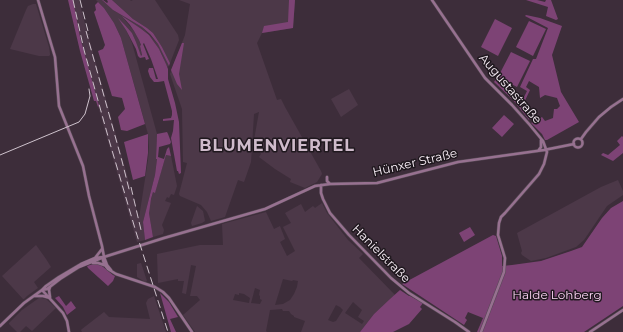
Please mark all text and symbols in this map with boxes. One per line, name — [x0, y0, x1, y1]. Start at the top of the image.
street label: Augustastraße — [476, 51, 544, 127]
district label: BLUMENVIERTEL — [199, 136, 355, 156]
street label: Hünxer Straße — [371, 146, 459, 180]
street label: Hanielstraße — [349, 222, 413, 286]
park label: Halde Lohberg — [512, 288, 602, 302]

